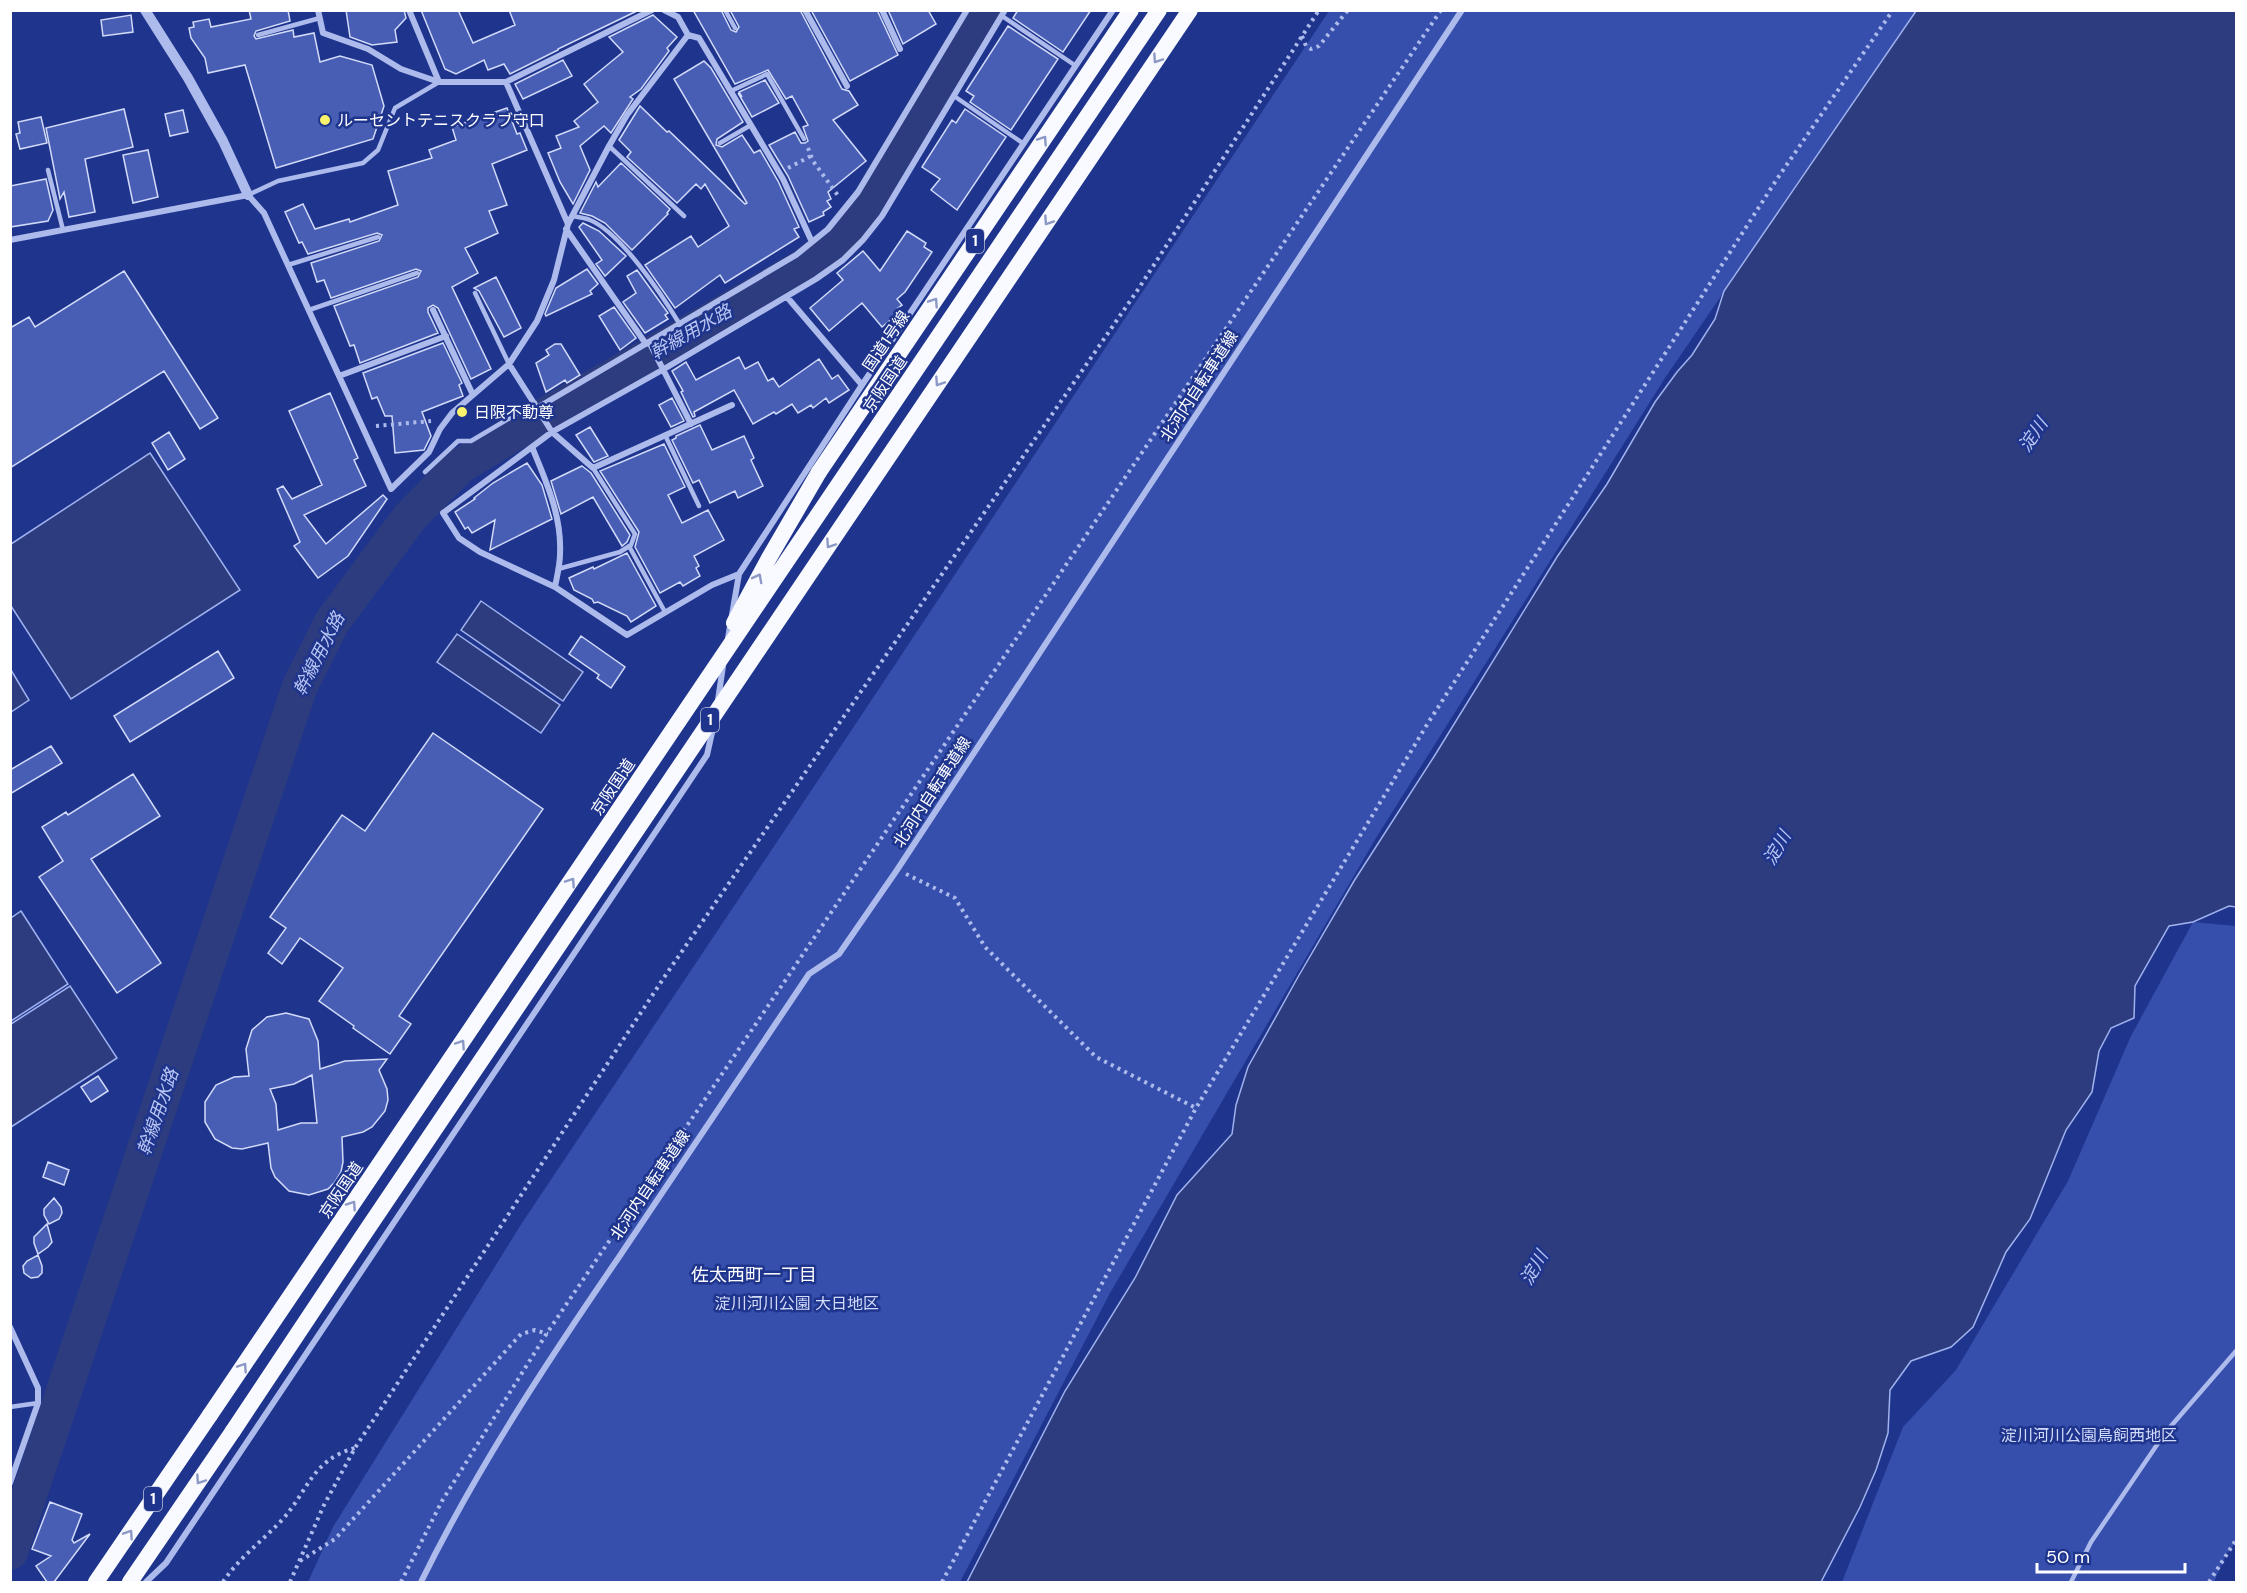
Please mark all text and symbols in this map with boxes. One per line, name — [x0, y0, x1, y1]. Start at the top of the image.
one-way arrow — [1153, 53, 1165, 63]
place label: ルーセントテニスクラブ守口 — [337, 110, 545, 131]
marker: ルーセントテニスクラブ守口 — [318, 113, 332, 127]
one-way arrow — [1036, 136, 1047, 147]
one-way arrow — [1044, 214, 1055, 225]
road number: 1 — [966, 229, 984, 253]
water label: 幹線用水路 — [646, 298, 738, 365]
one-way arrow — [927, 298, 938, 309]
street label: 国道1号線 — [858, 307, 914, 375]
street label: 北河内自転車道線 — [1155, 327, 1243, 445]
street label: 京阪国道 — [858, 352, 912, 416]
one-way arrow — [935, 375, 946, 386]
place label: 日限不動尊 — [474, 402, 554, 423]
marker: 日限不動尊 — [455, 405, 469, 419]
water label: 淀川 — [2013, 412, 2054, 457]
one-way arrow — [826, 537, 837, 548]
one-way arrow — [751, 573, 762, 584]
water label: 幹線用水路 — [288, 607, 351, 700]
road number: 1 — [701, 708, 719, 732]
street label: 北河内自転車道線 — [888, 733, 976, 851]
street label: 京阪国道 — [586, 755, 640, 819]
water label: 淀川 — [1758, 825, 1797, 870]
one-way arrow — [563, 878, 575, 888]
one-way arrow — [454, 1039, 465, 1050]
water label: 幹線用水路 — [132, 1064, 185, 1158]
street label: 北河内自転車道線 — [606, 1126, 694, 1244]
street label: 京阪国道 — [314, 1158, 368, 1222]
one-way arrow — [345, 1201, 356, 1212]
water label: 淀川 — [1515, 1245, 1554, 1290]
district label: 佐太西町一丁目 — [691, 1263, 817, 1287]
park label: 淀川河川公園 大日地区 — [715, 1293, 879, 1314]
one-way arrow — [236, 1362, 247, 1373]
park label: 淀川河川公園鳥飼西地区 — [2001, 1425, 2177, 1446]
one-way arrow — [196, 1473, 207, 1484]
road number: 1 — [144, 1487, 162, 1511]
one-way arrow — [122, 1530, 133, 1541]
scale bar — [2037, 1536, 2186, 1574]
text: 50 m — [2046, 1545, 2090, 1569]

